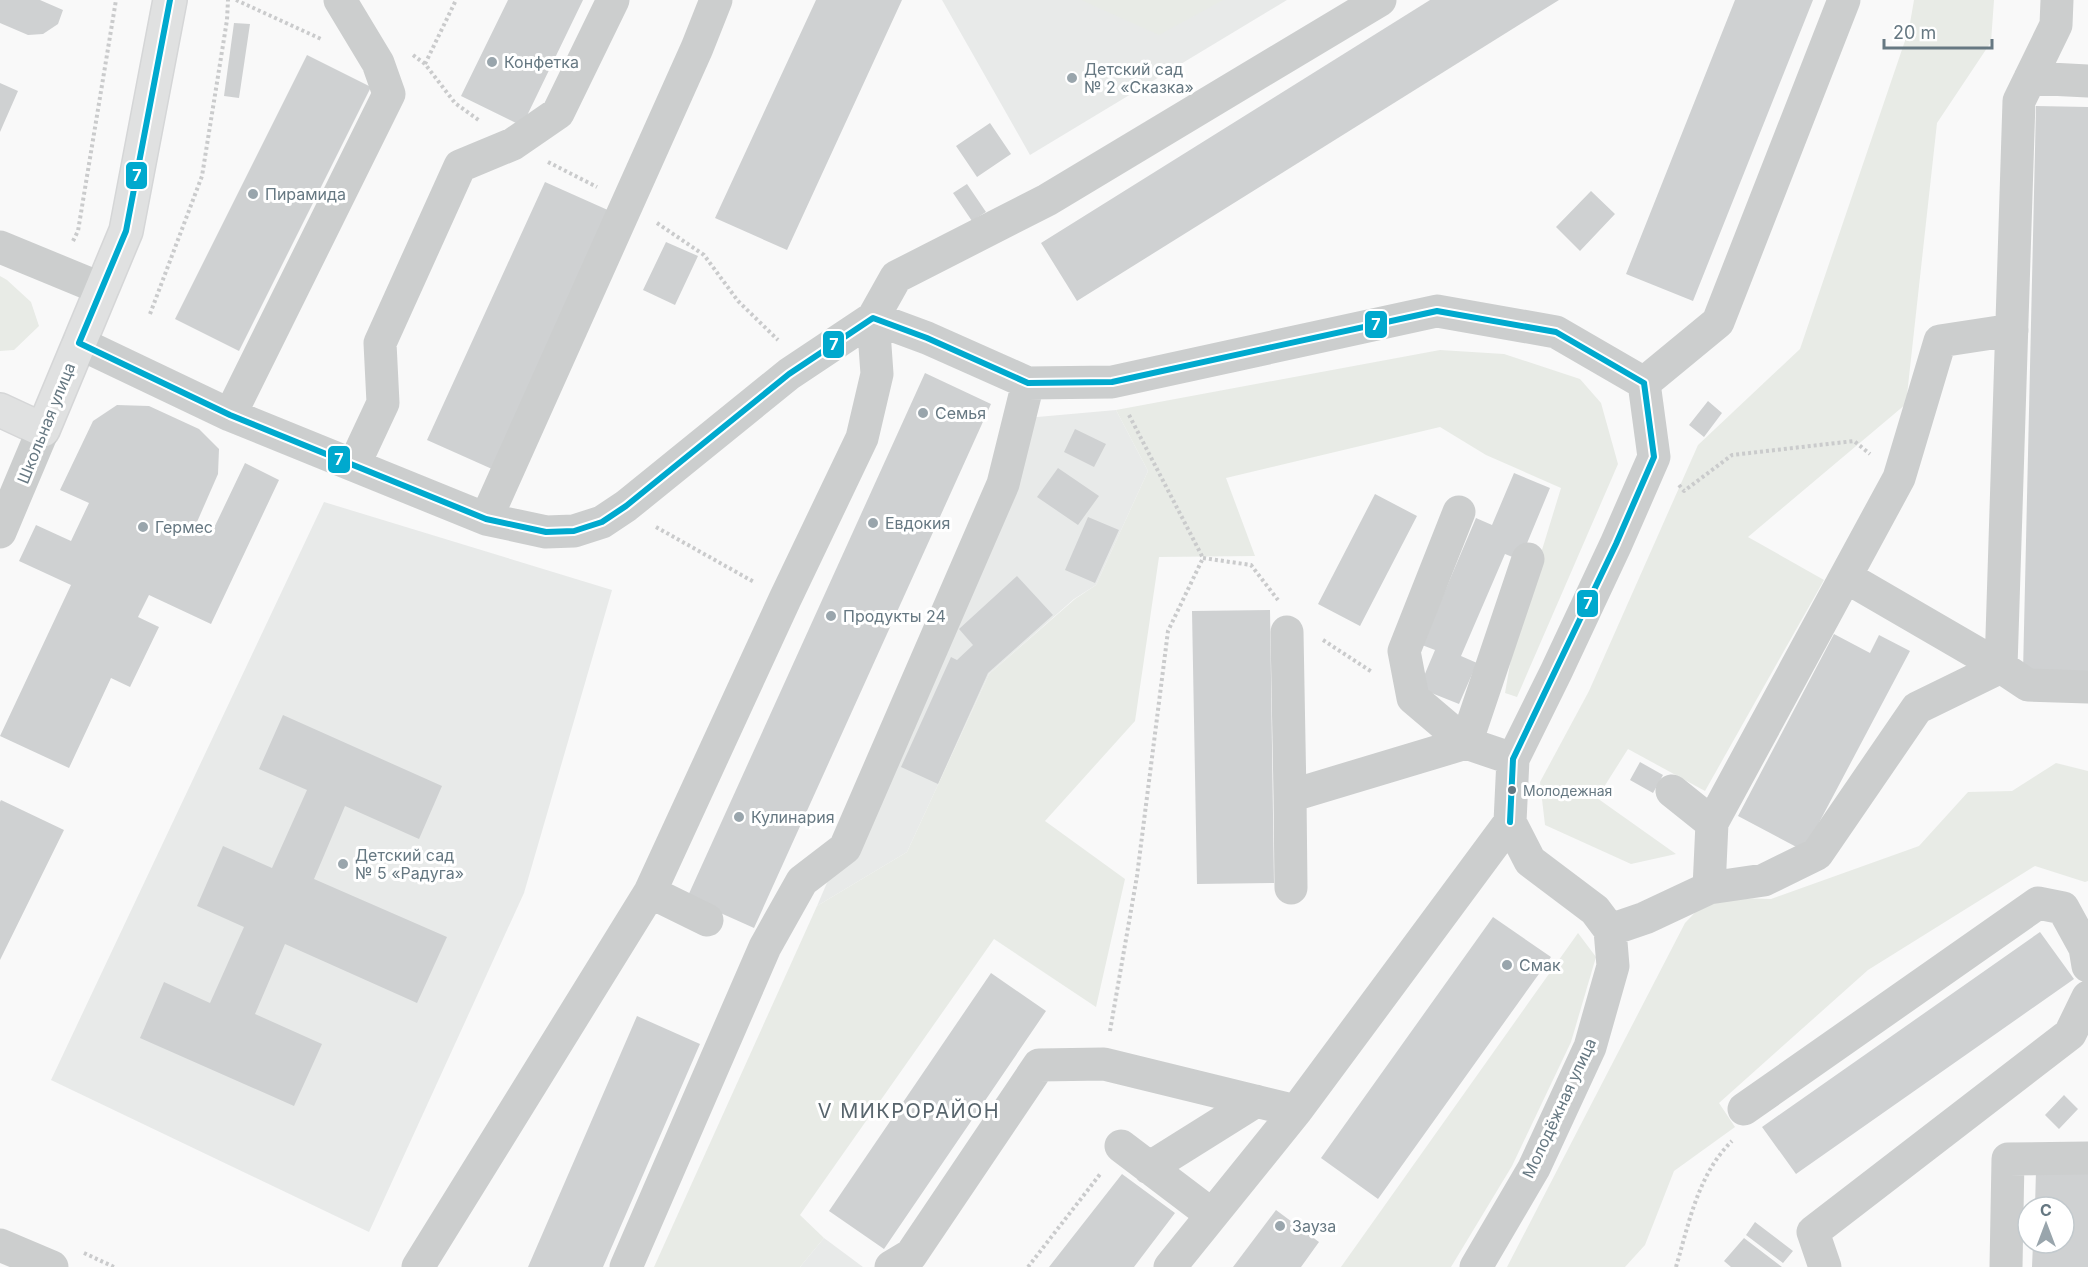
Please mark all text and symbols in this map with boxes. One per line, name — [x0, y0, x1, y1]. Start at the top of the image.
scale bar — [1884, 12, 1992, 50]
text: 20 m — [1893, 22, 1936, 43]
place label: Конфетка — [504, 52, 579, 72]
marker: Конфетка — [485, 55, 499, 69]
place label: Детский сад № 2 «Сказка» — [1084, 59, 1194, 97]
marker: Детский сад № 2 «Сказка» — [1065, 71, 1079, 85]
line badge: 7 — [125, 161, 148, 190]
text: 7 — [132, 165, 142, 185]
place label: Пирамида — [265, 184, 346, 204]
marker: Пирамида — [246, 187, 260, 201]
line badge: 7 — [1364, 310, 1388, 339]
text: 7 — [1371, 314, 1381, 334]
line badge: 7 — [822, 330, 845, 359]
text: 7 — [829, 334, 839, 354]
street label: Школьная улица — [13, 360, 79, 486]
place label: Семья — [935, 403, 986, 423]
marker: Семья — [916, 406, 930, 420]
line badge: 7 — [327, 445, 351, 474]
text: 7 — [334, 449, 344, 469]
place label: Евдокия — [885, 513, 950, 533]
marker: Евдокия — [866, 516, 880, 530]
place label: Гермес — [155, 517, 213, 537]
marker: Гермес — [136, 520, 150, 534]
line badge: 7 — [1576, 589, 1599, 618]
text: 7 — [1583, 593, 1593, 613]
place label: Продукты 24 — [843, 606, 946, 626]
marker: Продукты 24 — [824, 609, 838, 623]
place label: Молодежная — [1523, 782, 1612, 799]
marker: Молодежная — [1506, 784, 1518, 796]
place label: Кулинария — [751, 807, 835, 827]
marker: Кулинария — [732, 810, 746, 824]
place label: Детский сад № 5 «Радуга» — [355, 845, 464, 883]
marker: Детский сад № 5 «Радуга» — [336, 857, 350, 871]
place label: Смак — [1519, 955, 1561, 975]
marker: Смак — [1500, 958, 1514, 972]
street label: Молодёжная улица — [1518, 1035, 1600, 1181]
district label: V МИКРОРАЙОН — [818, 1098, 1000, 1123]
north arrow — [2016, 1195, 2076, 1255]
text: С — [2040, 1200, 2052, 1220]
place label: Зауза — [1292, 1216, 1336, 1236]
marker: Зауза — [1273, 1219, 1287, 1233]

